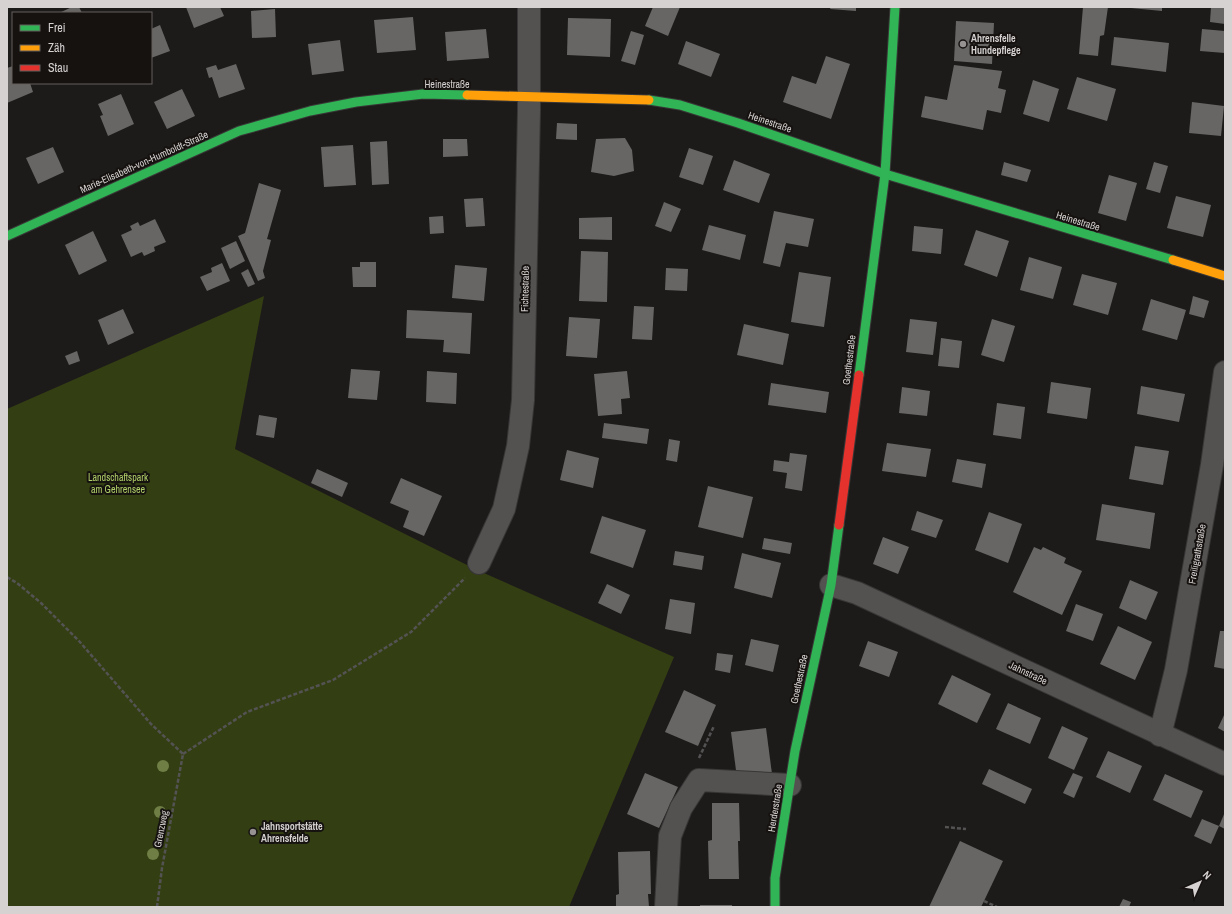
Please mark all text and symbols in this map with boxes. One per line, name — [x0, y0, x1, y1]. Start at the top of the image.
legend — [12, 12, 152, 84]
text: Frei — [48, 20, 66, 36]
place label: Ahrensfelle Hundepflege — [971, 32, 1021, 57]
marker: Ahrensfelle Hundepflege — [958, 39, 968, 49]
text: Zäh — [48, 40, 65, 56]
text: Stau — [48, 60, 68, 76]
street label: Heinestraße — [424, 78, 470, 91]
street label: Heinestraße — [747, 109, 794, 136]
street label: Marie-Elisabeth-von-Humboldt-Straße — [78, 128, 211, 196]
street label: Heinestraße — [1055, 208, 1102, 234]
street label: Fichtestraße — [518, 265, 532, 312]
street label: Goethestraße — [839, 334, 859, 386]
park label: Landschaftspark am Gehrensee — [88, 471, 149, 496]
street label: Freiligrathstraße — [1185, 523, 1209, 585]
street label: Goethestraße — [787, 653, 811, 705]
street label: Jahnstraße — [1007, 658, 1050, 688]
street label: Herderstraße — [765, 783, 785, 833]
street label: Grenzweg — [151, 809, 171, 849]
place label: Jahnsportstätte Ahrensfelde — [261, 820, 323, 845]
marker: Jahnsportstätte Ahrensfelde — [248, 827, 258, 837]
north arrow — [1180, 862, 1220, 902]
text: N — [1200, 868, 1214, 882]

